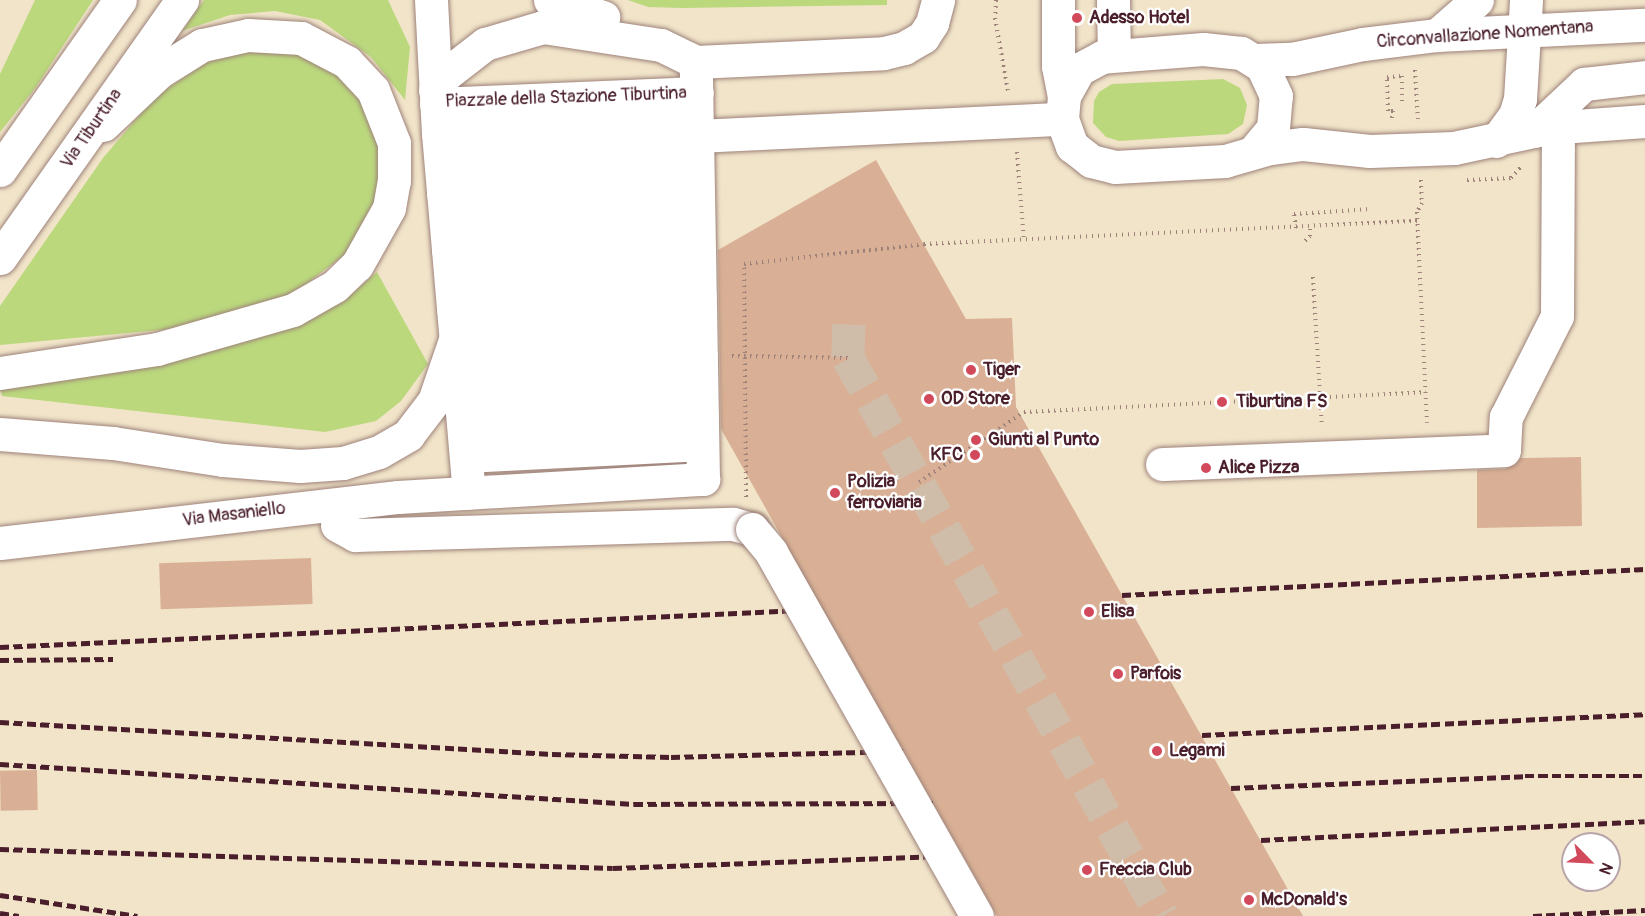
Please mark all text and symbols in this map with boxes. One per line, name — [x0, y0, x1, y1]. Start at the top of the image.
place label: Adesso Hotel — [1089, 7, 1190, 29]
marker: Adesso Hotel — [1070, 11, 1084, 25]
street label: Circonvallazione Nomentana — [1376, 17, 1594, 53]
street label: Piazzale della Stazione Tiburtina — [445, 83, 687, 113]
street label: Via Tiburtina — [57, 85, 127, 173]
place label: Tiger — [983, 359, 1021, 381]
marker: Tiger — [964, 363, 978, 377]
place label: OD Store — [941, 388, 1010, 410]
place label: Tiburtina FS — [1236, 391, 1328, 413]
marker: OD Store — [922, 392, 936, 406]
marker: Tiburtina FS — [1213, 393, 1231, 411]
place label: Giunti al Punto — [988, 429, 1099, 451]
marker: Giunti al Punto — [969, 433, 983, 447]
place label: KFC — [930, 444, 963, 466]
marker: KFC — [968, 448, 982, 462]
place label: Alice Pizza — [1218, 457, 1299, 479]
marker: Alice Pizza — [1199, 461, 1213, 475]
place label: Polizia ferroviaria — [847, 472, 922, 514]
marker: Polizia ferroviaria — [828, 486, 842, 500]
street label: Via Masaniello — [181, 498, 287, 532]
place label: Elisa — [1101, 601, 1134, 623]
marker: Elisa — [1082, 605, 1096, 619]
place label: Parfois — [1130, 663, 1181, 685]
marker: Parfois — [1111, 667, 1125, 681]
place label: Legami — [1169, 740, 1225, 762]
marker: Legami — [1150, 744, 1164, 758]
north arrow — [1561, 832, 1621, 892]
place label: Freccia Club — [1099, 859, 1192, 881]
text: N — [1594, 859, 1617, 878]
marker: Freccia Club — [1080, 863, 1094, 877]
place label: McDonald's — [1261, 889, 1347, 911]
marker: McDonald's — [1242, 893, 1256, 907]

